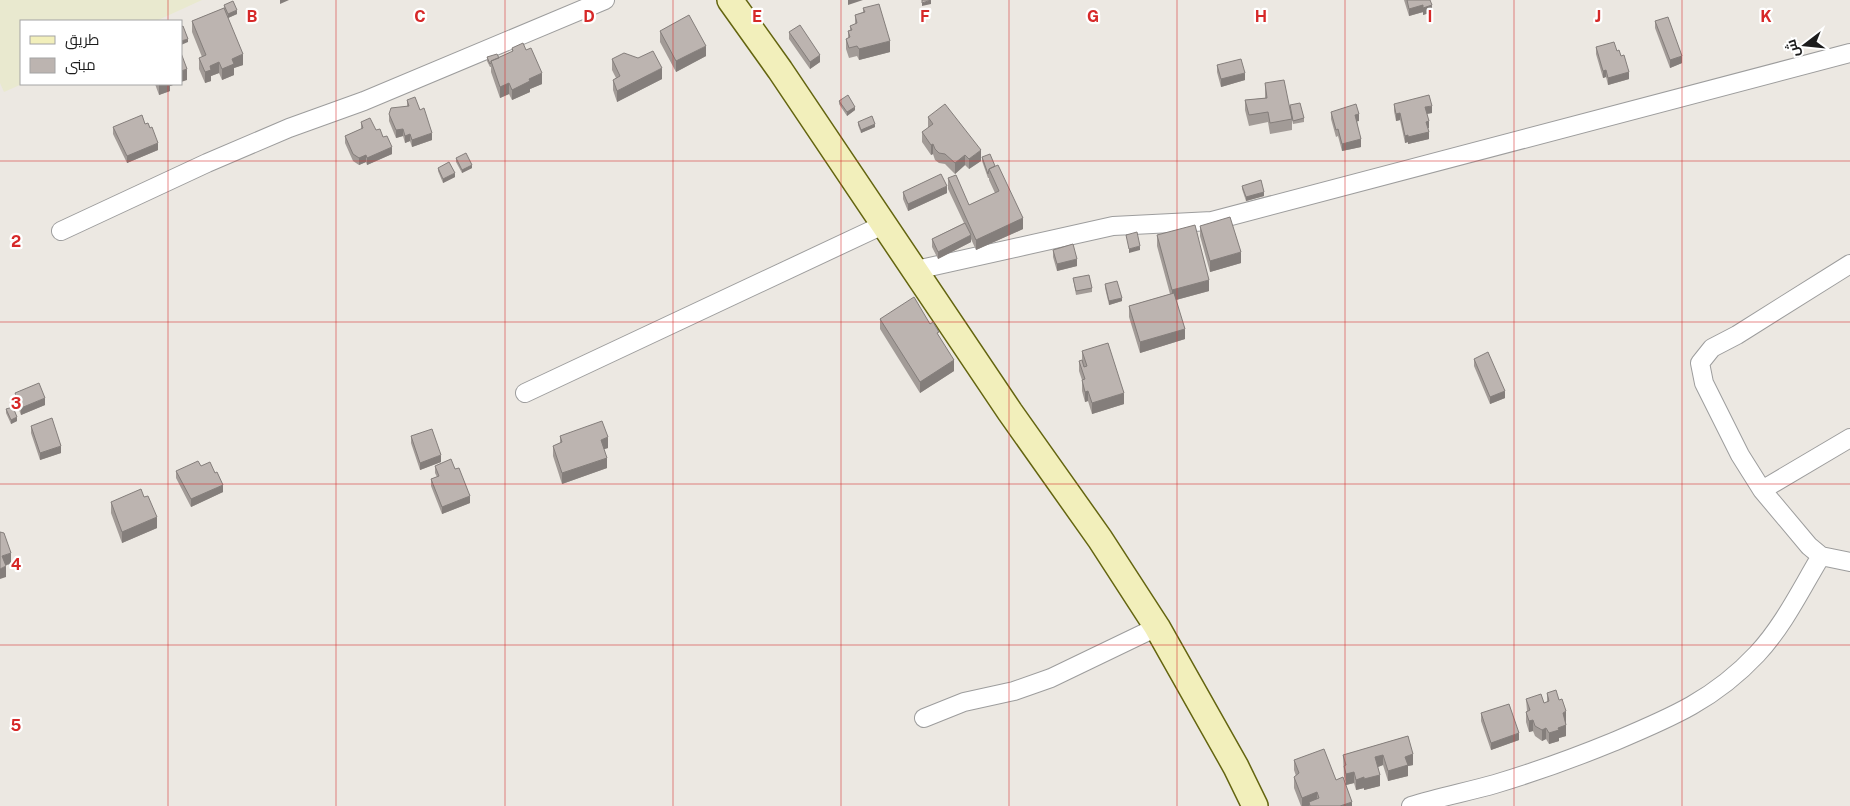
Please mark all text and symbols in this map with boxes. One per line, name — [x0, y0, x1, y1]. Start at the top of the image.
text: B — [247, 7, 258, 26]
text: C — [414, 7, 426, 26]
text: D — [583, 7, 595, 26]
text: E — [752, 7, 762, 26]
text: F — [920, 7, 930, 26]
text: G — [1087, 7, 1099, 26]
text: H — [1255, 7, 1267, 26]
text: I — [1428, 7, 1432, 26]
text: J — [1595, 7, 1601, 26]
text: K — [1760, 7, 1772, 26]
legend — [20, 20, 182, 85]
north arrow — [1780, 20, 1830, 70]
text: طريق — [65, 31, 99, 50]
text: ش — [1782, 37, 1804, 59]
text: مبنى — [65, 56, 96, 75]
text: 2 — [11, 232, 21, 251]
text: 3 — [11, 394, 21, 413]
text: 4 — [11, 555, 22, 574]
text: 5 — [11, 716, 22, 735]

